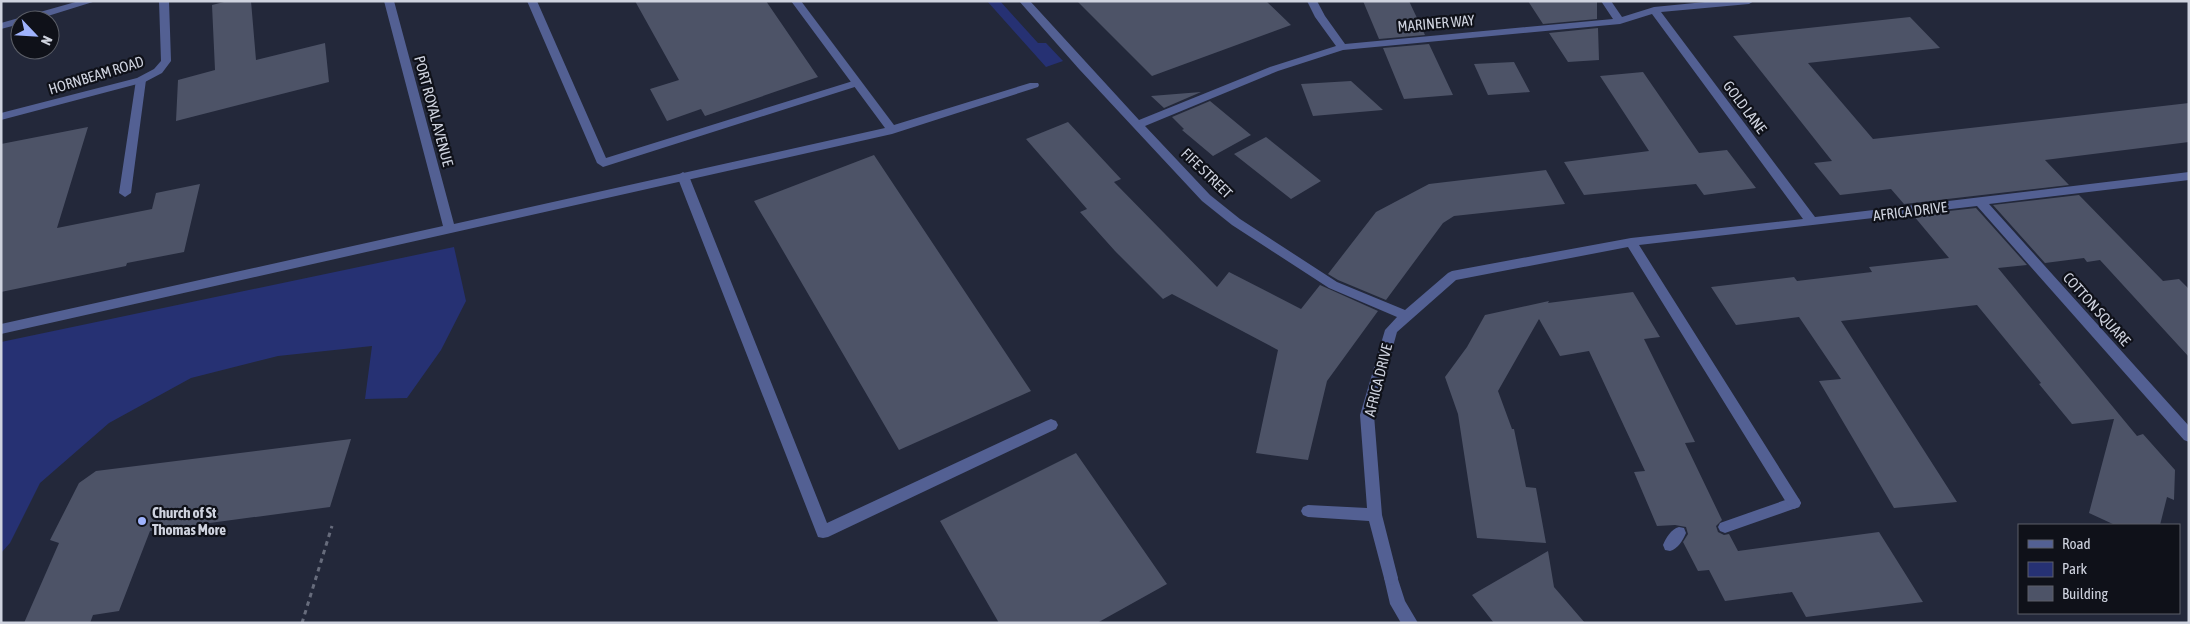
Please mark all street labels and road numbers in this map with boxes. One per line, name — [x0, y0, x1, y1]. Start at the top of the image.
street label: MARINER WAY — [1397, 11, 1476, 35]
street label: HORNBEAM ROAD — [46, 52, 146, 98]
street label: PORT ROYAL AVENUE — [411, 54, 457, 169]
street label: GOLD LANE — [1720, 77, 1771, 137]
street label: FIFE STREET — [1178, 145, 1236, 202]
street label: AFRICA DRIVE — [1872, 198, 1949, 224]
street label: COTTON SQUARE — [2060, 269, 2135, 350]
street label: AFRICA DRIVE — [1361, 341, 1395, 418]

